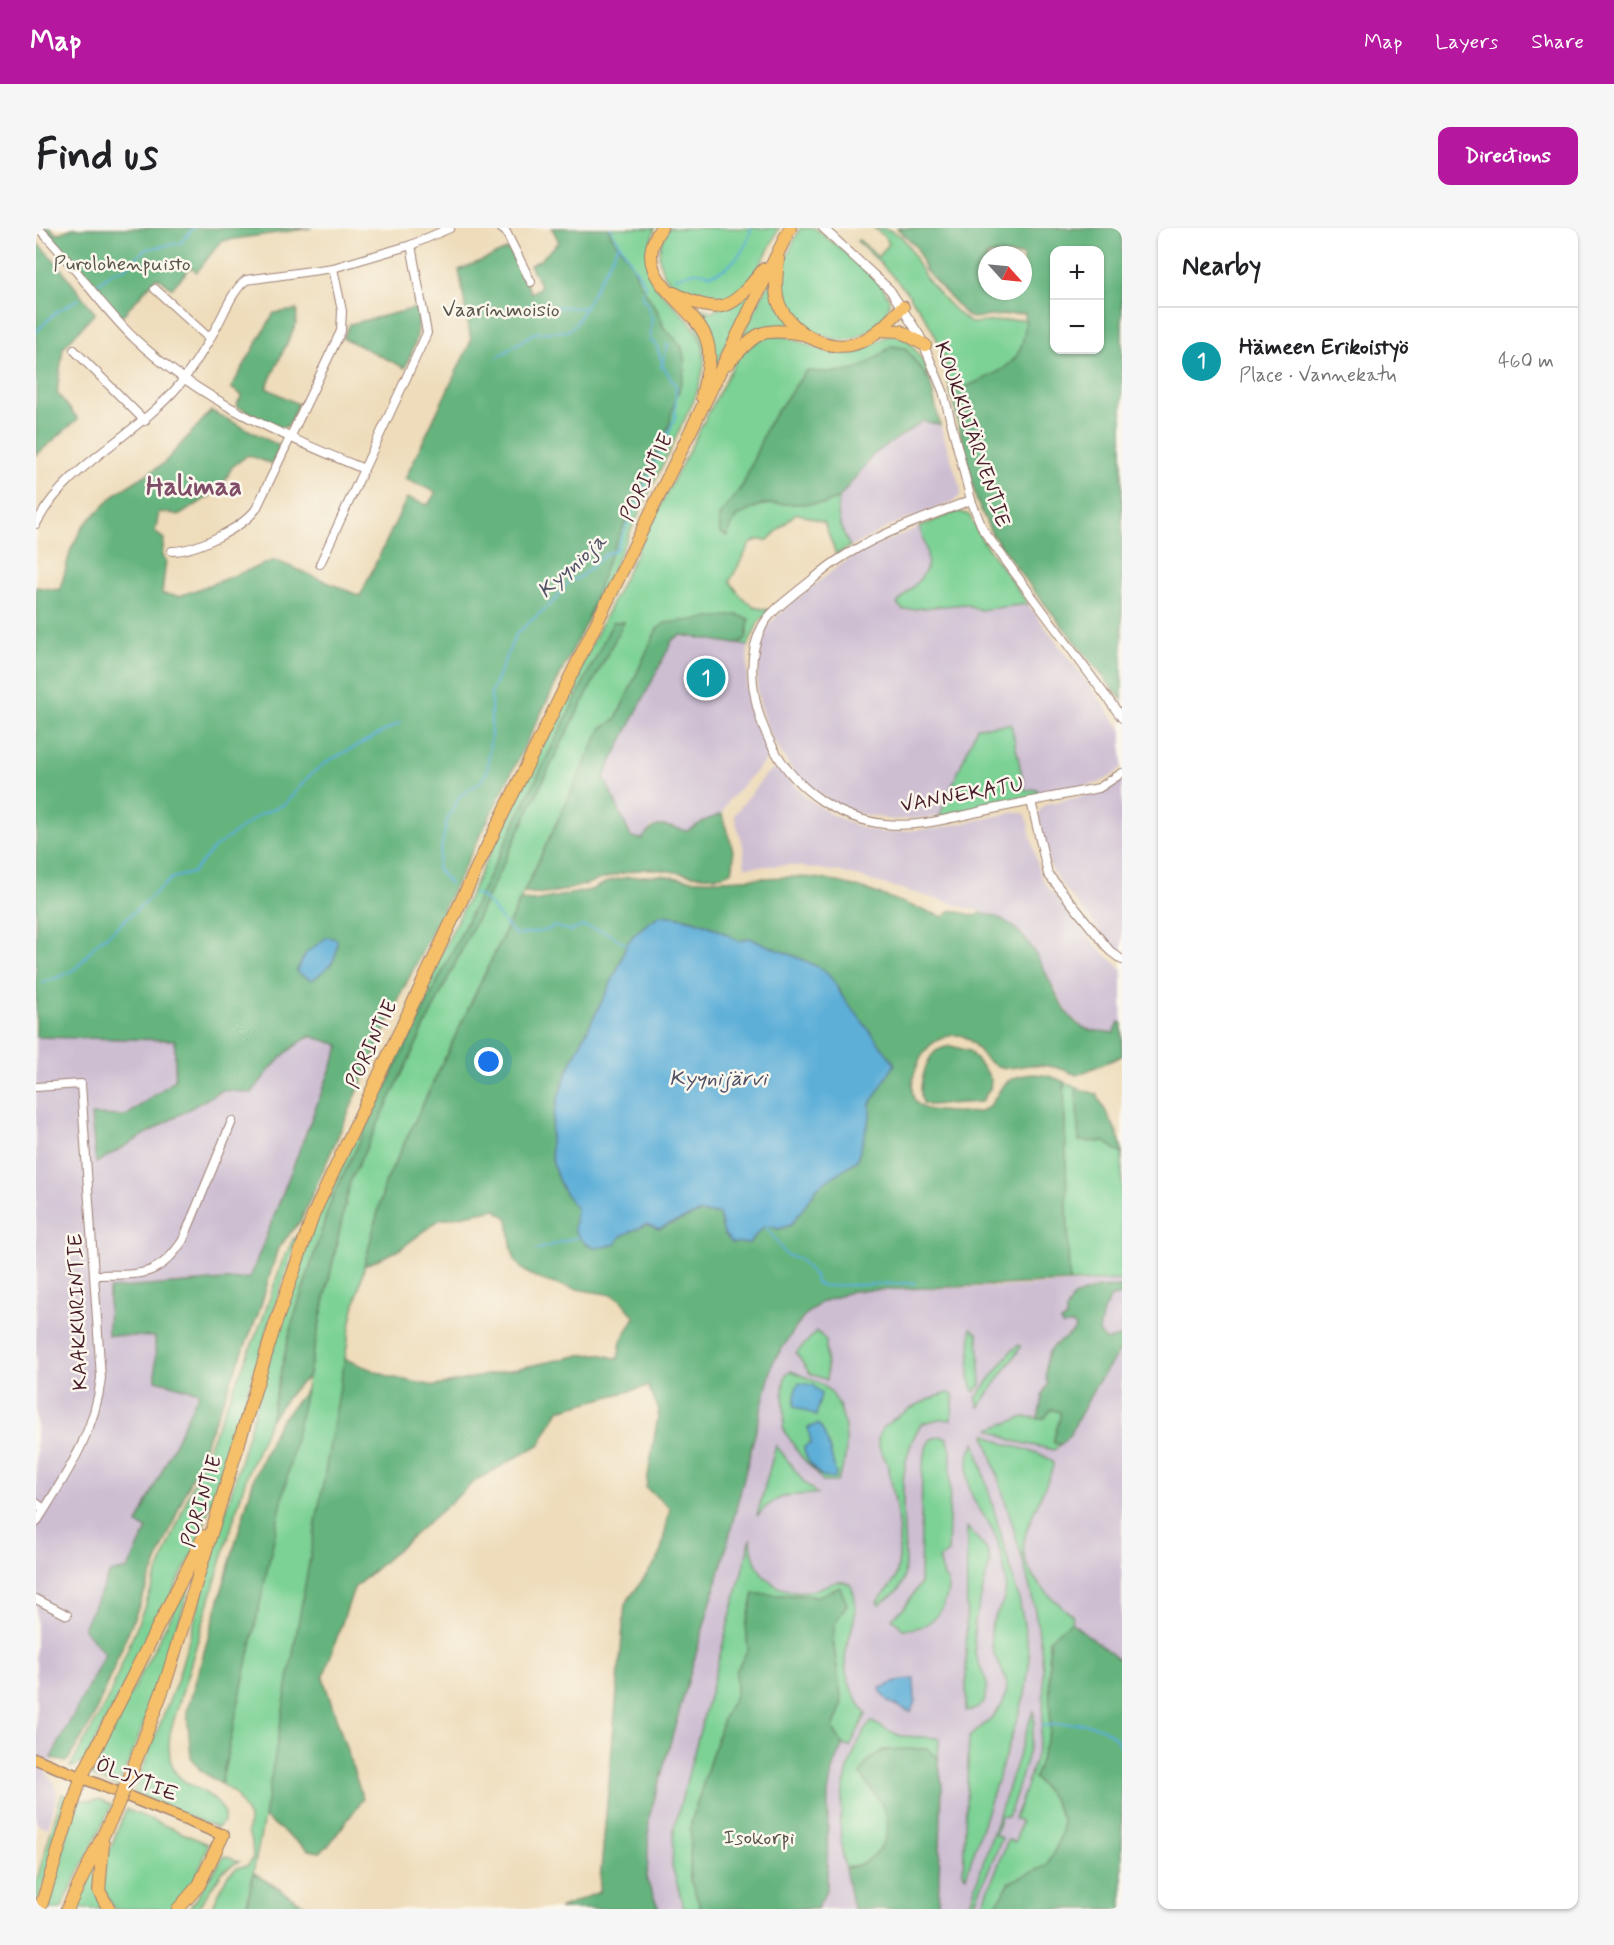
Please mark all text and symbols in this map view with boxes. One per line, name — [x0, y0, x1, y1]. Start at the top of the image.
text: Map — [30, 24, 81, 61]
text: Map — [1364, 28, 1402, 56]
text: Layers — [1435, 28, 1498, 56]
text: Share — [1531, 28, 1584, 56]
button: Directions — [1438, 127, 1578, 185]
text: Find us — [36, 129, 158, 184]
north arrow — [978, 246, 1032, 300]
map controls — [1050, 246, 1104, 354]
button: + — [1050, 246, 1104, 300]
park label: Purolohenpuisto — [53, 250, 191, 278]
text: Nearby — [1182, 250, 1261, 284]
park label: Vaarinmoisio — [442, 296, 560, 324]
button: − — [1050, 300, 1104, 354]
text: Hämeen Erikoistyö — [1239, 334, 1409, 362]
street label: KOUKKUJÄRVENTIE — [927, 338, 1017, 531]
text: 1 — [1197, 348, 1206, 375]
text: 460 m — [1498, 348, 1554, 375]
text: Place · Vannekatu — [1239, 362, 1397, 389]
street label: PORINTIE — [613, 429, 680, 526]
district label: Halimaa — [146, 470, 242, 505]
water label: Kyynioja — [532, 528, 613, 605]
pin: 1 — [686, 656, 726, 700]
street label: VANNEKATU — [898, 770, 1026, 820]
street label: PORINTIE — [339, 995, 405, 1093]
your location — [474, 1047, 503, 1076]
water label: Kyynijärvi — [669, 1065, 769, 1093]
street label: KAAKKURINTIE — [61, 1233, 95, 1391]
street label: PORINTIE — [175, 1452, 229, 1551]
street label: ÖLJYTIE — [91, 1751, 182, 1809]
park label: Isokorpi — [724, 1824, 795, 1852]

